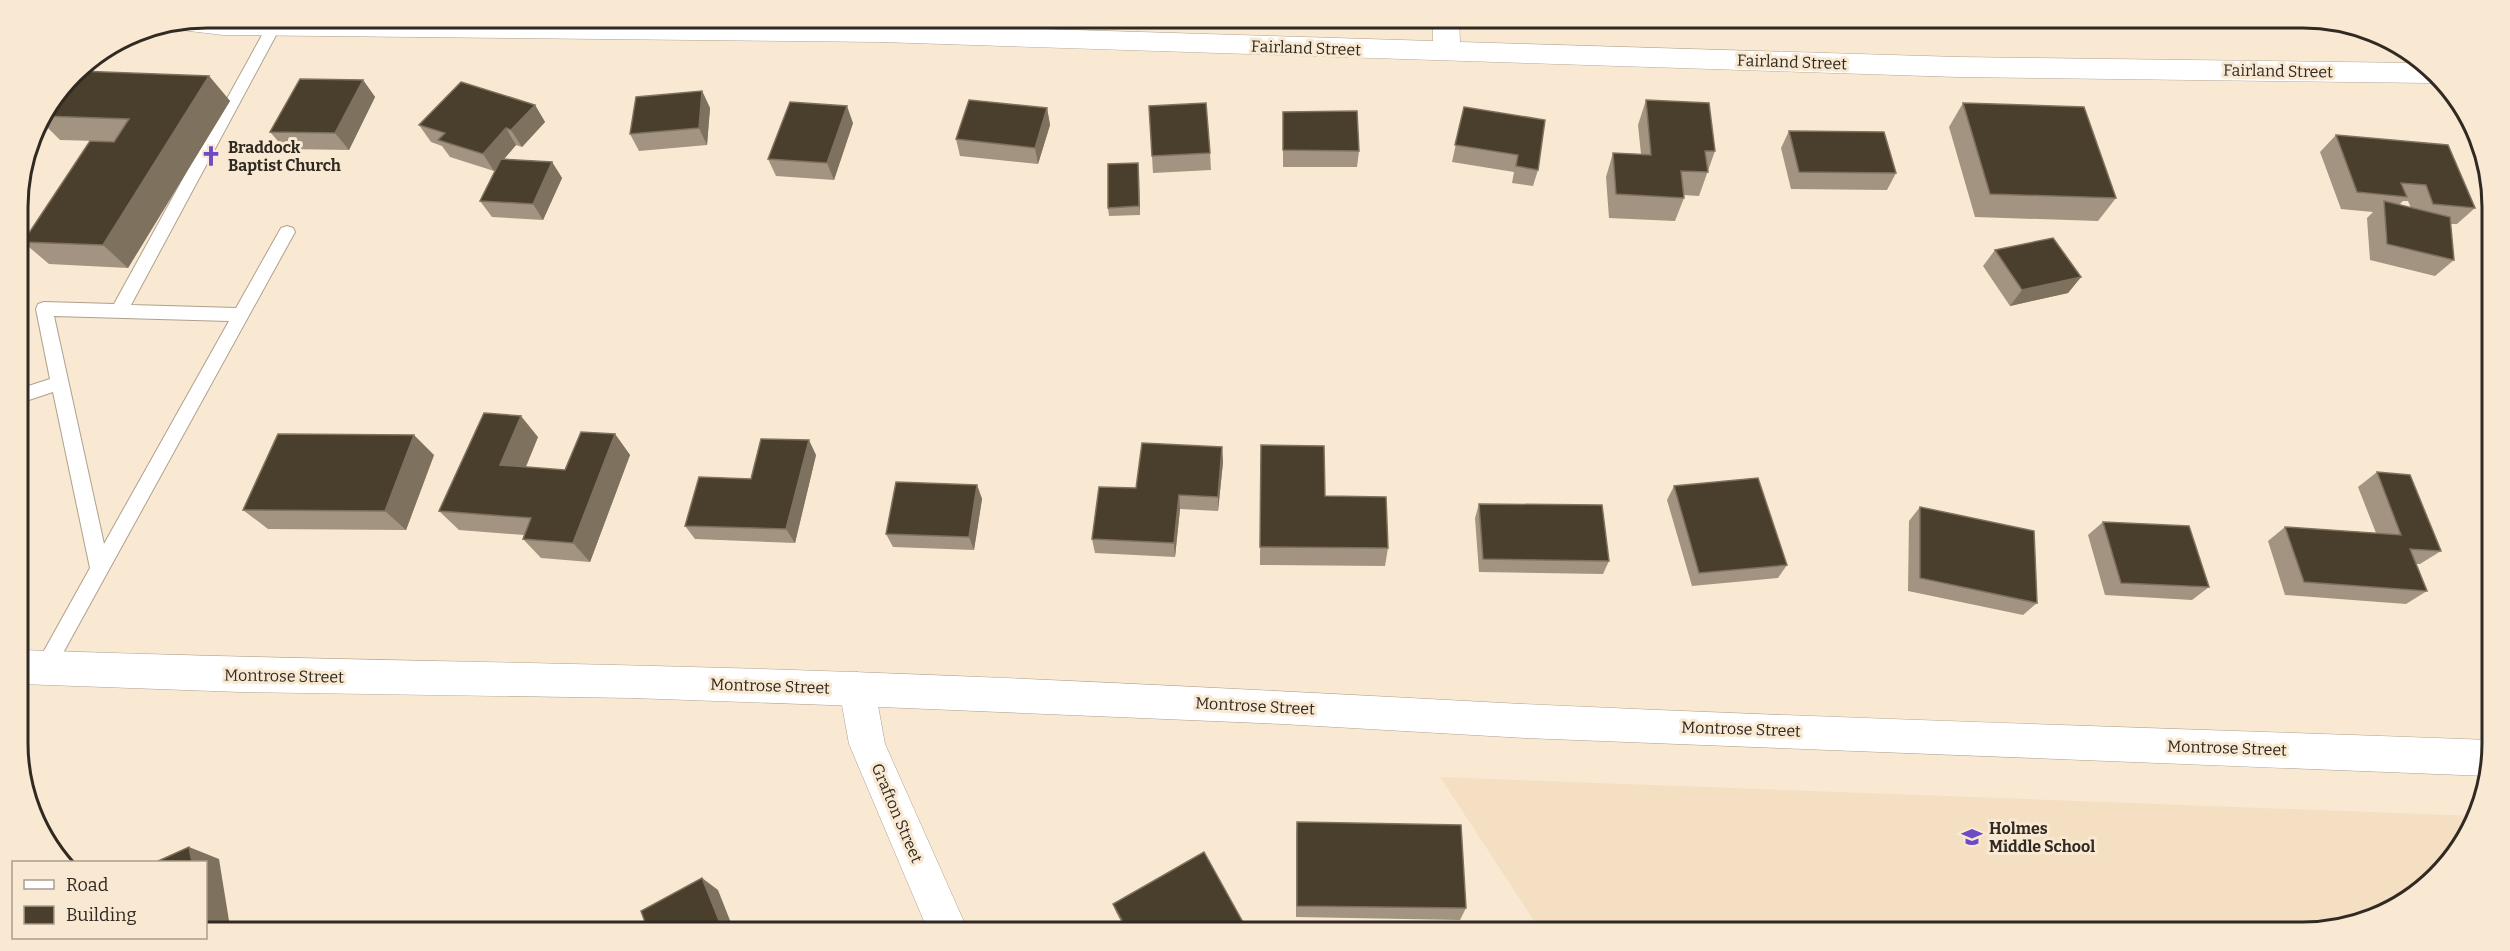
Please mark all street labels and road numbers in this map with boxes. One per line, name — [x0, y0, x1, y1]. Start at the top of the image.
street label: Fairland Street — [1251, 37, 1361, 59]
street label: Fairland Street — [1737, 51, 1847, 73]
street label: Fairland Street — [2223, 61, 2333, 81]
street label: Montrose Street — [224, 665, 344, 687]
street label: Montrose Street — [710, 674, 830, 698]
street label: Montrose Street — [1195, 693, 1316, 719]
street label: Montrose Street — [1681, 717, 1801, 741]
street label: Montrose Street — [2167, 736, 2287, 760]
street label: Grafton Street — [868, 760, 927, 866]

